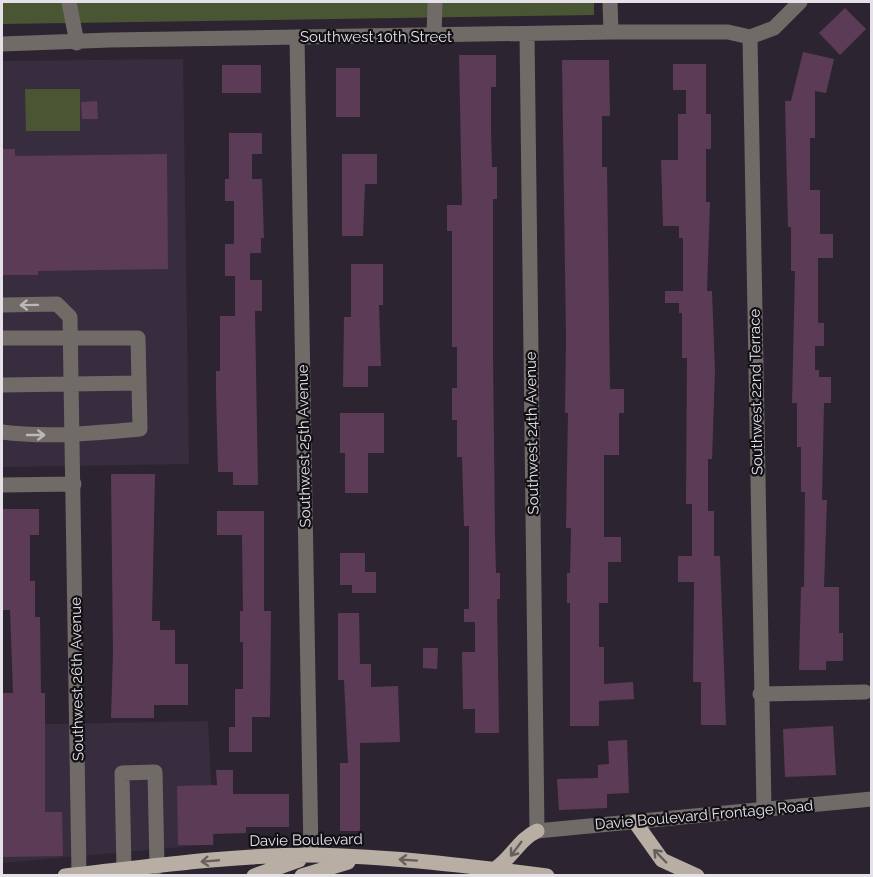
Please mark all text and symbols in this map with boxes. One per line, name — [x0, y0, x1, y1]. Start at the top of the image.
street label: Southwest 10th Street — [300, 28, 452, 46]
one-way arrow — [20, 299, 40, 311]
street label: Southwest 22nd Terrace — [746, 308, 766, 475]
street label: Southwest 24th Avenue — [522, 351, 542, 515]
street label: Southwest 25th Avenue — [294, 364, 314, 528]
one-way arrow — [26, 429, 46, 441]
street label: Southwest 26th Avenue — [67, 597, 87, 761]
street label: Davie Boulevard Frontage Road — [594, 796, 814, 834]
street label: Davie Boulevard — [249, 830, 363, 850]
one-way arrow — [509, 841, 522, 857]
one-way arrow — [652, 849, 667, 864]
one-way arrow — [398, 854, 418, 865]
one-way arrow — [200, 856, 220, 867]

